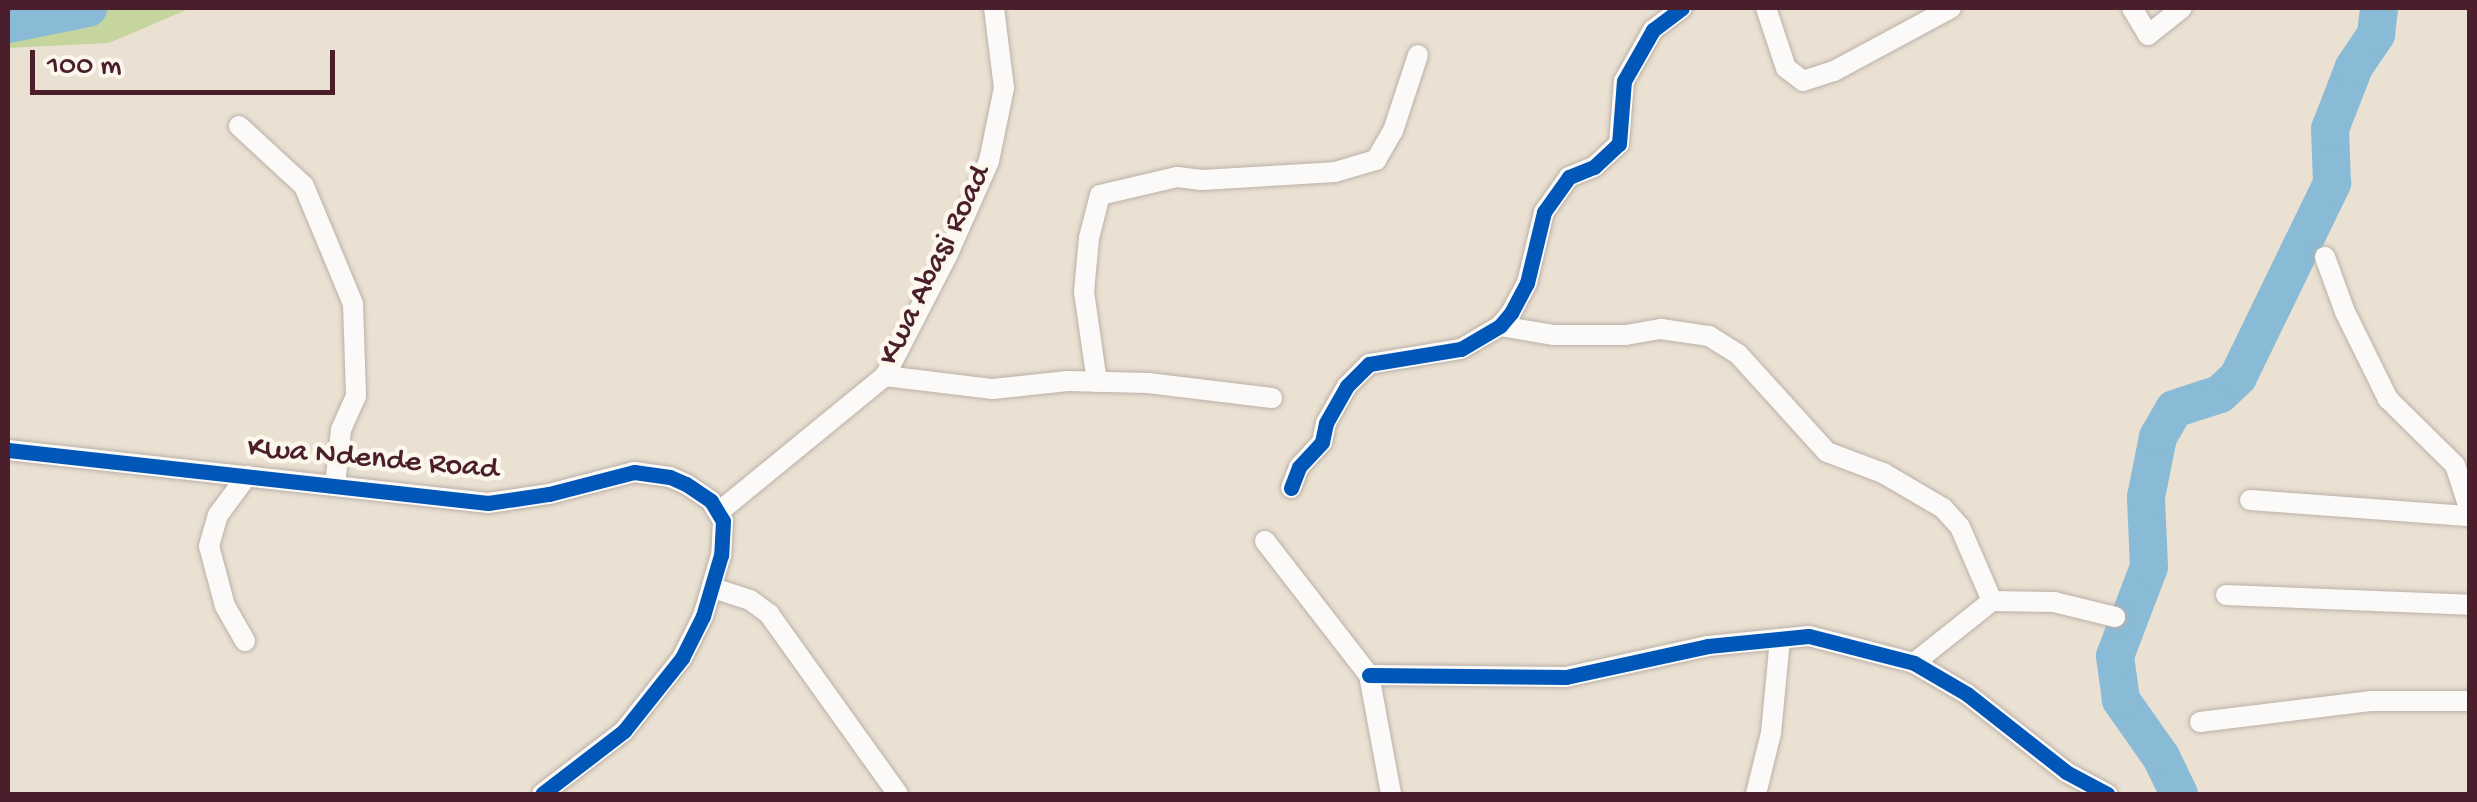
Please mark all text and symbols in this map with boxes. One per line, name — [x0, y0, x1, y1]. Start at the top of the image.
scale bar — [35, 30, 340, 92]
text: 100 m — [47, 50, 122, 85]
street label: Kwa Abasi Road — [871, 160, 1001, 372]
street label: Kwa Ndende Road — [246, 430, 500, 490]

